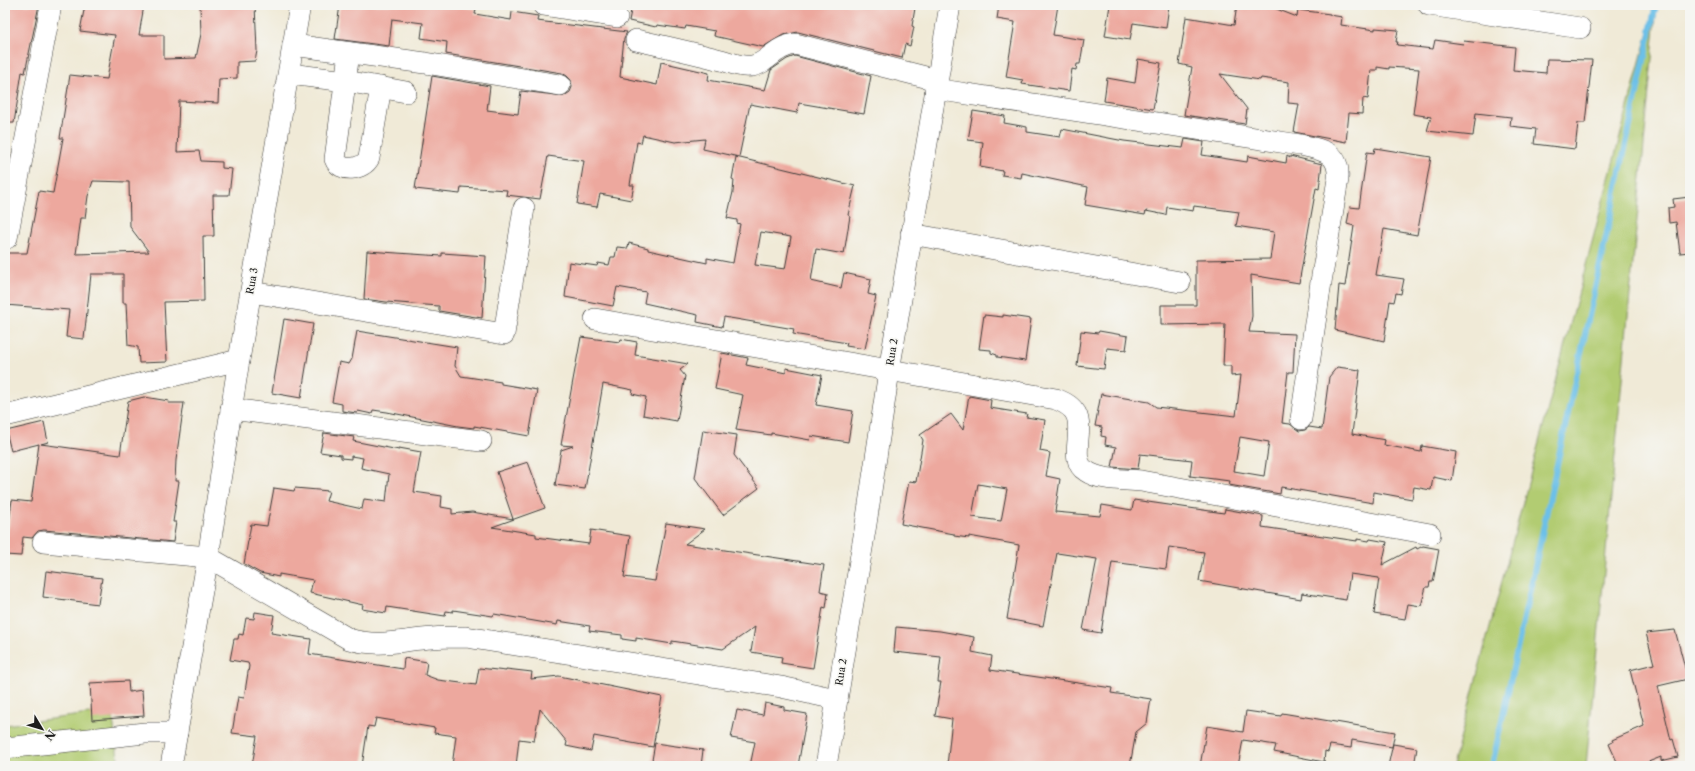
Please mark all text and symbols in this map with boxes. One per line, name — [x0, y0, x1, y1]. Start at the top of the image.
street label: Rua 3 — [243, 267, 261, 295]
street label: Rua 2 — [883, 337, 901, 366]
street label: Rua 2 — [832, 657, 850, 686]
north arrow — [22, 709, 62, 749]
text: N — [41, 727, 58, 744]

